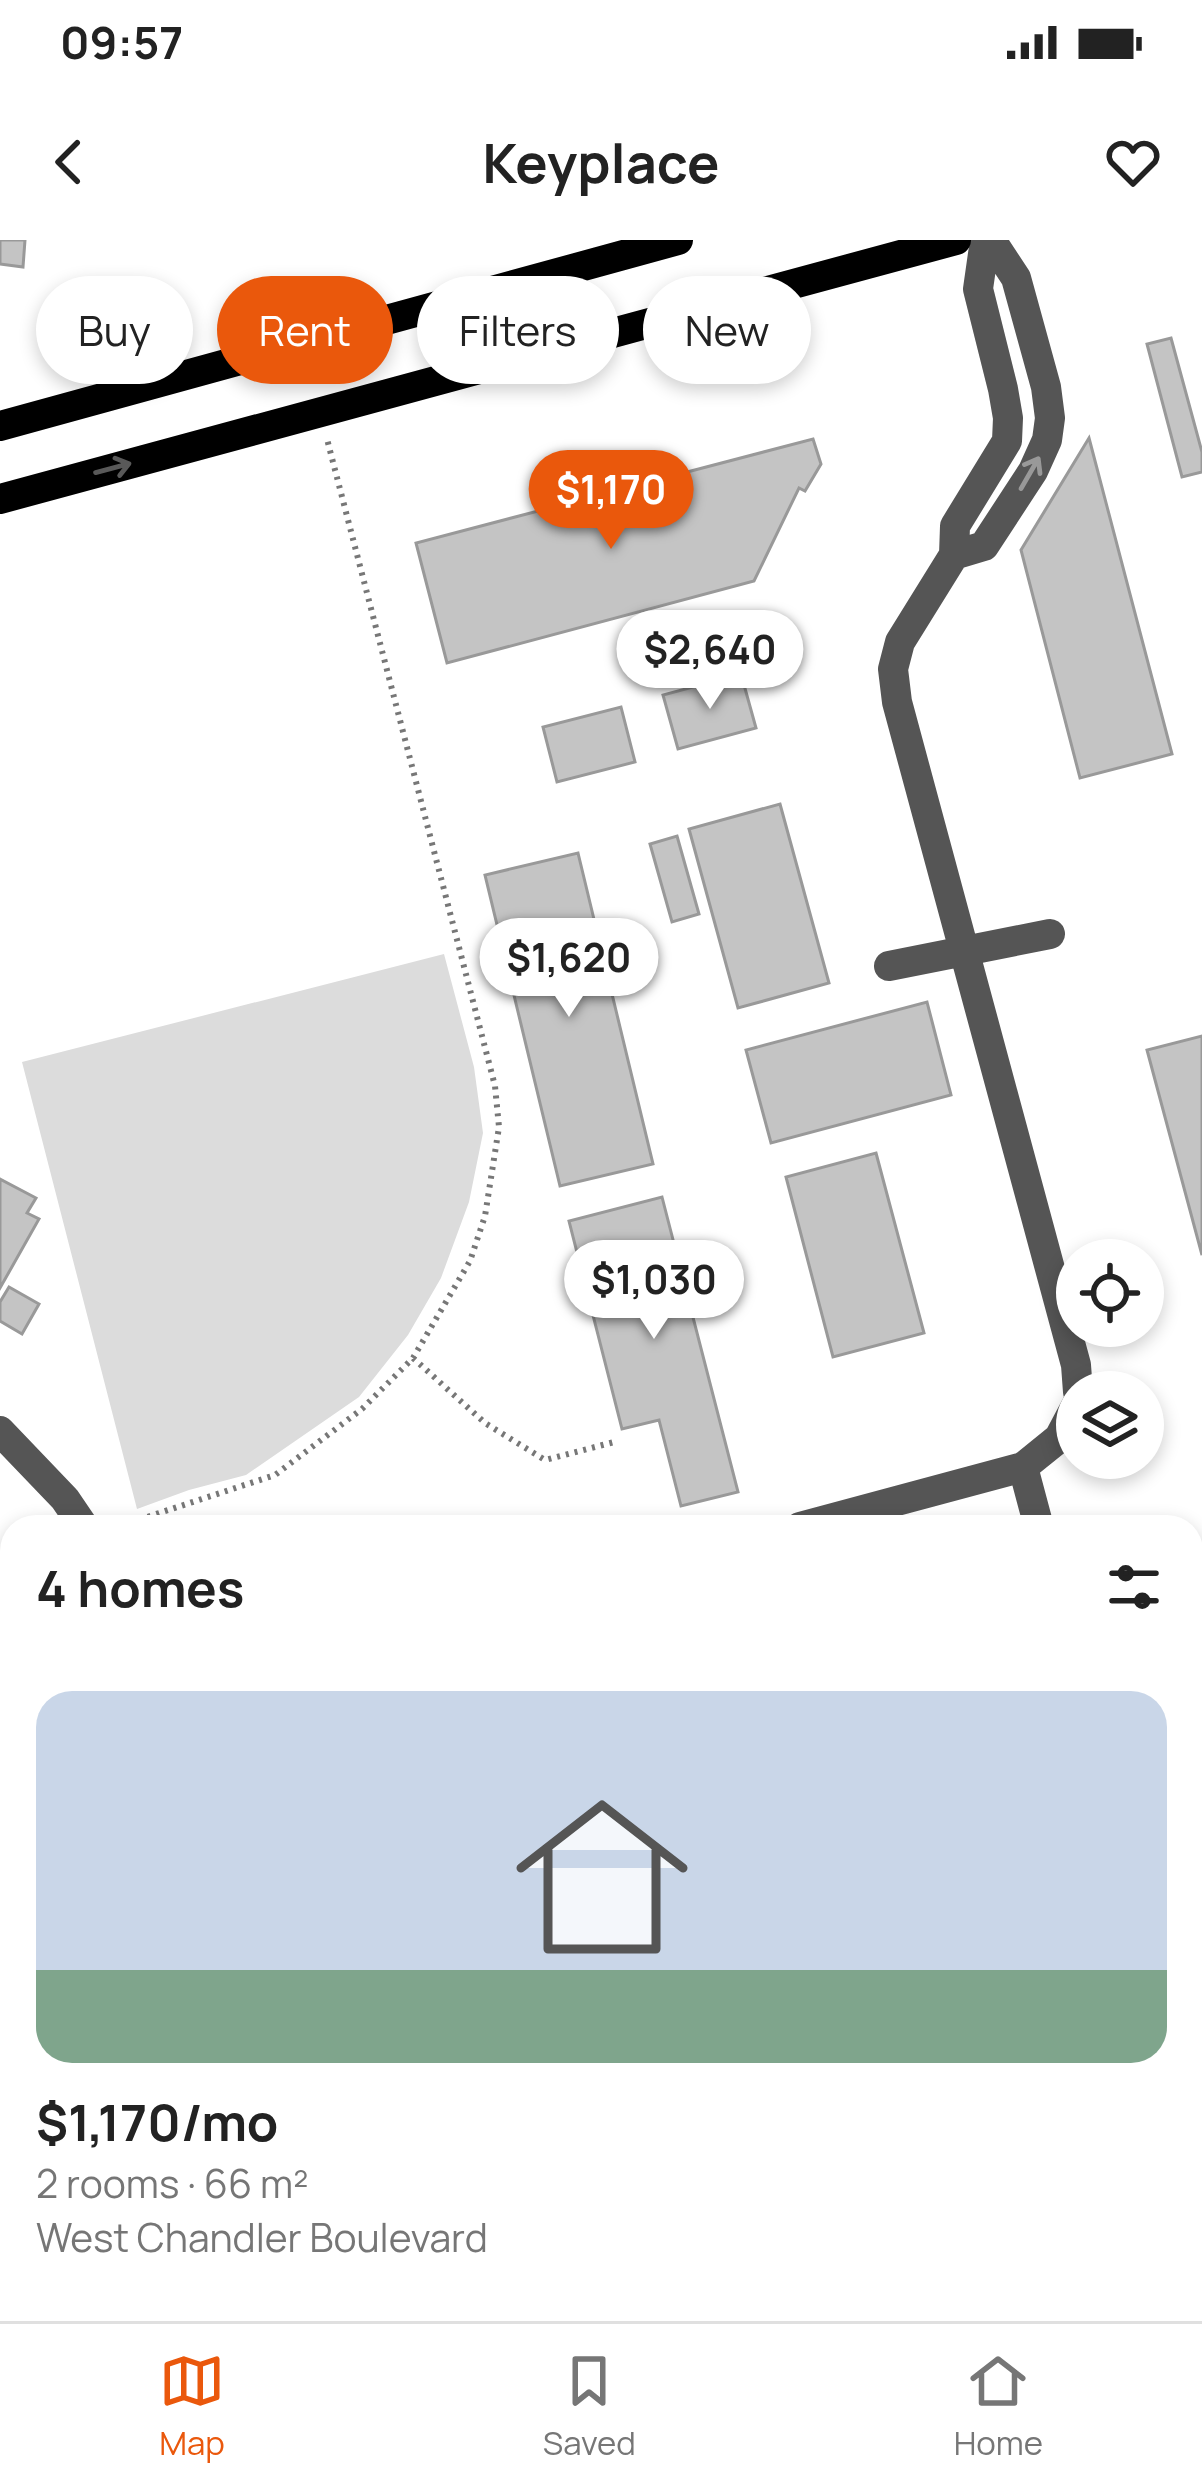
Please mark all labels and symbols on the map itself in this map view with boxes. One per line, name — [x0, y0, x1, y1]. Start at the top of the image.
pin: $1,170 — [513, 450, 709, 552]
one-way arrow — [93, 455, 131, 477]
one-way arrow — [1018, 457, 1042, 492]
pin: $2,640 — [612, 610, 808, 712]
pin: $1,620 — [471, 918, 667, 1020]
pin: $1,030 — [556, 1240, 752, 1342]

